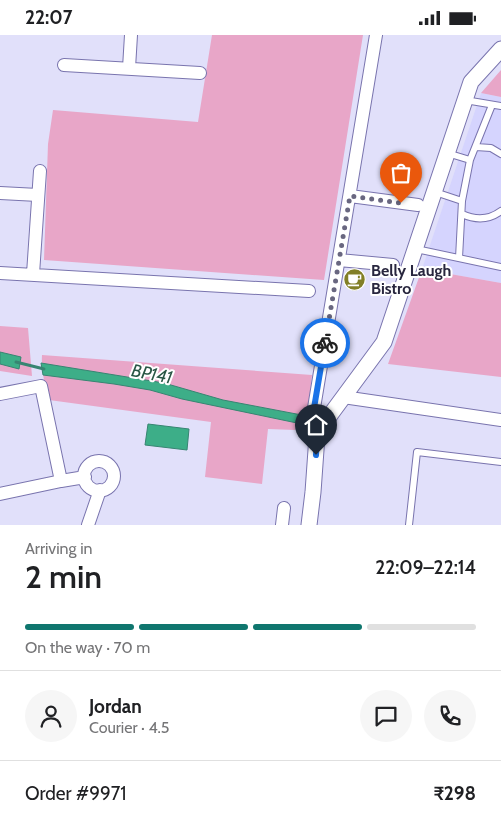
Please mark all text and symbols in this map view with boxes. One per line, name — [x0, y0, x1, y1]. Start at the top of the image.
text: 22:07 — [25, 6, 72, 29]
pin — [380, 152, 422, 203]
icon: bag — [387, 159, 415, 187]
place label: Belly Laugh Bistro — [371, 261, 451, 298]
cafe icon: Belly Laugh Bistro — [343, 267, 367, 291]
courier — [300, 318, 350, 368]
icon: bike — [311, 329, 339, 357]
water label: BP141 — [130, 359, 175, 389]
pin — [295, 404, 337, 455]
icon: home — [302, 411, 330, 439]
text: Arriving in — [25, 539, 92, 558]
text: 22:09–22:14 — [375, 556, 476, 579]
text: 2 min — [25, 557, 102, 596]
text: On the way · 70 m — [25, 638, 150, 657]
button: person — [25, 690, 77, 742]
button: chat — [360, 690, 412, 742]
button: phone — [424, 690, 476, 742]
text: Jordan — [89, 695, 142, 718]
text: Courier · 4.5 — [89, 718, 170, 737]
text: Order #9971 — [25, 782, 127, 805]
text: ₹298 — [433, 782, 476, 805]

